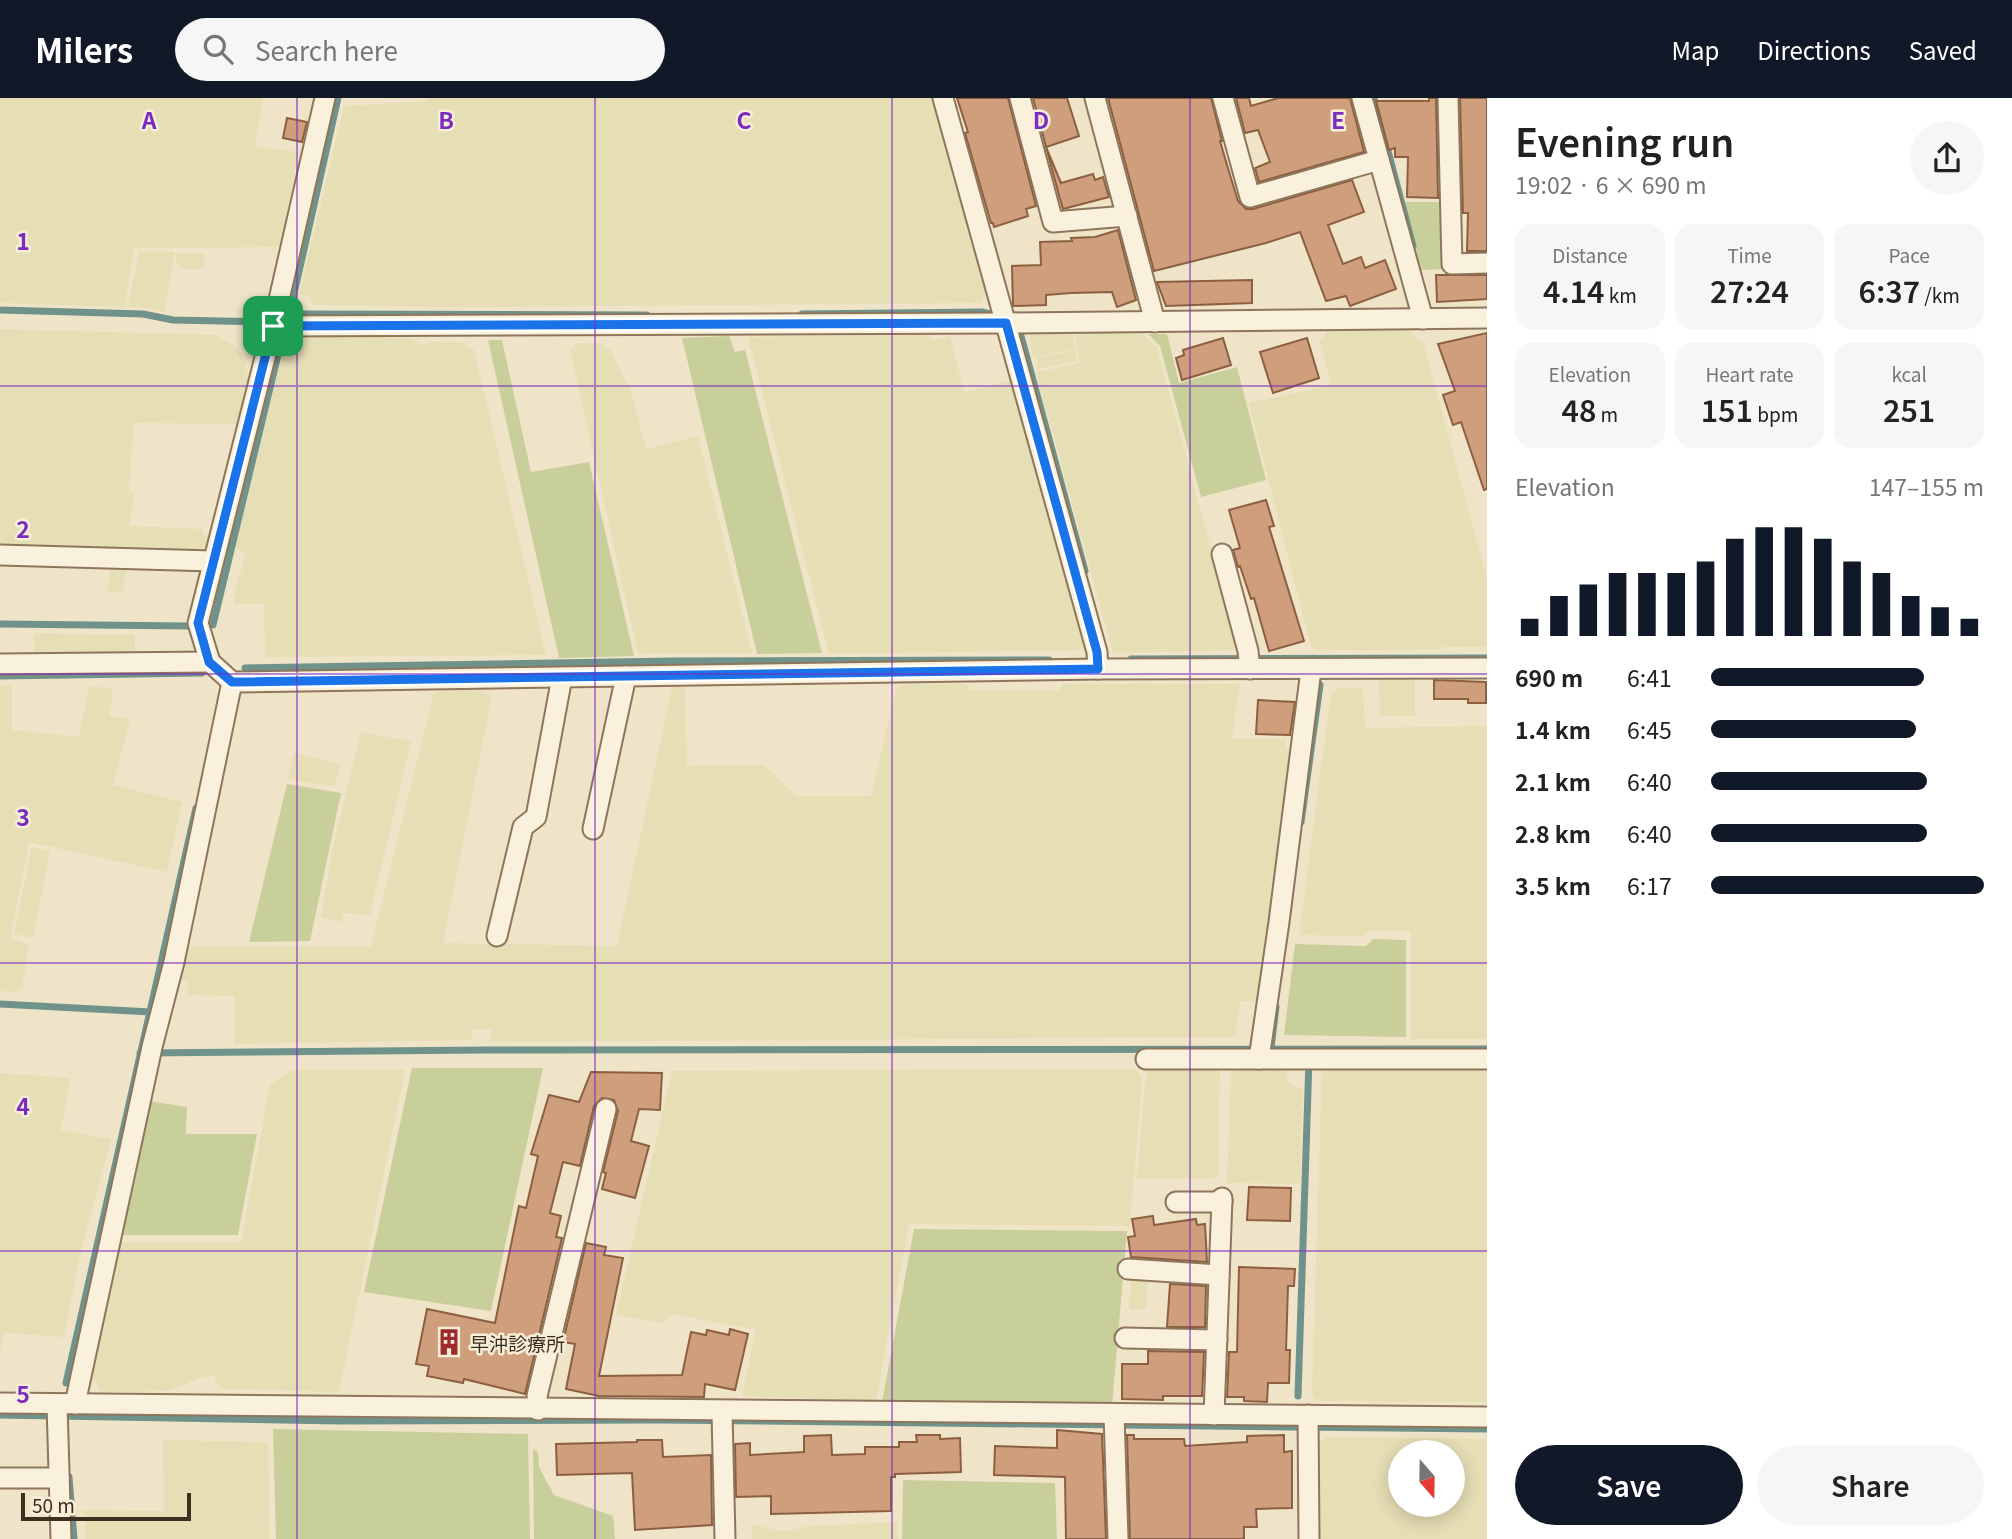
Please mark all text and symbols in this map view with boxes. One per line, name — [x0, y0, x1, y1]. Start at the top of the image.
search box — [175, 18, 665, 81]
text: Milers — [35, 25, 133, 73]
icon: search — [199, 30, 237, 68]
text: Search here — [255, 31, 398, 68]
text: Map — [1671, 32, 1719, 67]
text: Directions — [1757, 32, 1871, 67]
text: Saved — [1909, 32, 1977, 67]
text: A — [141, 102, 157, 136]
text: B — [438, 102, 454, 136]
text: C — [736, 102, 752, 136]
text: D — [1033, 102, 1049, 136]
text: E — [1331, 102, 1345, 136]
text: Evening run — [1515, 113, 1734, 168]
button: share — [1910, 121, 1984, 195]
text: 19:02 · 6 × 690 m — [1515, 167, 1706, 201]
text: 1 — [16, 223, 30, 257]
text: Distance — [1552, 241, 1628, 268]
text: Time — [1727, 241, 1772, 268]
text: Pace — [1888, 241, 1930, 268]
text: 4.14 — [1543, 268, 1604, 312]
text: 27:24 — [1710, 268, 1789, 312]
text: 6:37 — [1859, 268, 1920, 312]
text: km — [1604, 281, 1637, 308]
text: /km — [1920, 281, 1960, 308]
pin — [243, 296, 303, 356]
icon: arrive — [254, 307, 292, 345]
text: Elevation — [1549, 360, 1631, 387]
text: Heart rate — [1705, 360, 1794, 387]
text: kcal — [1891, 360, 1927, 387]
text: 48 — [1561, 387, 1596, 431]
text: 151 — [1701, 387, 1753, 431]
text: 251 — [1883, 387, 1935, 431]
text: m — [1596, 400, 1618, 427]
text: bpm — [1753, 400, 1798, 427]
text: Elevation — [1515, 469, 1615, 503]
text: 147–155 m — [1869, 469, 1984, 503]
text: 2 — [16, 511, 30, 545]
text: 690 m — [1515, 660, 1583, 694]
text: 6:41 — [1627, 660, 1672, 694]
text: 1.4 km — [1515, 712, 1591, 746]
text: 6:45 — [1627, 712, 1672, 746]
text: 2.1 km — [1515, 764, 1591, 798]
text: 6:40 — [1627, 764, 1672, 798]
text: 3 — [16, 799, 30, 833]
text: 2.8 km — [1515, 816, 1591, 850]
text: 6:40 — [1627, 816, 1672, 850]
text: 3.5 km — [1515, 868, 1591, 902]
text: 6:17 — [1627, 868, 1672, 902]
text: 4 — [16, 1088, 30, 1122]
building icon: 早沖診療所 — [434, 1327, 464, 1357]
place label: 早沖診療所 — [470, 1329, 565, 1356]
text: 5 — [16, 1376, 30, 1410]
north arrow — [1388, 1440, 1465, 1517]
map controls — [1388, 1440, 1465, 1517]
button: Save — [1515, 1445, 1743, 1525]
button: Share — [1757, 1445, 1984, 1525]
scale bar — [21, 1490, 191, 1522]
text: 50 m — [32, 1491, 75, 1518]

